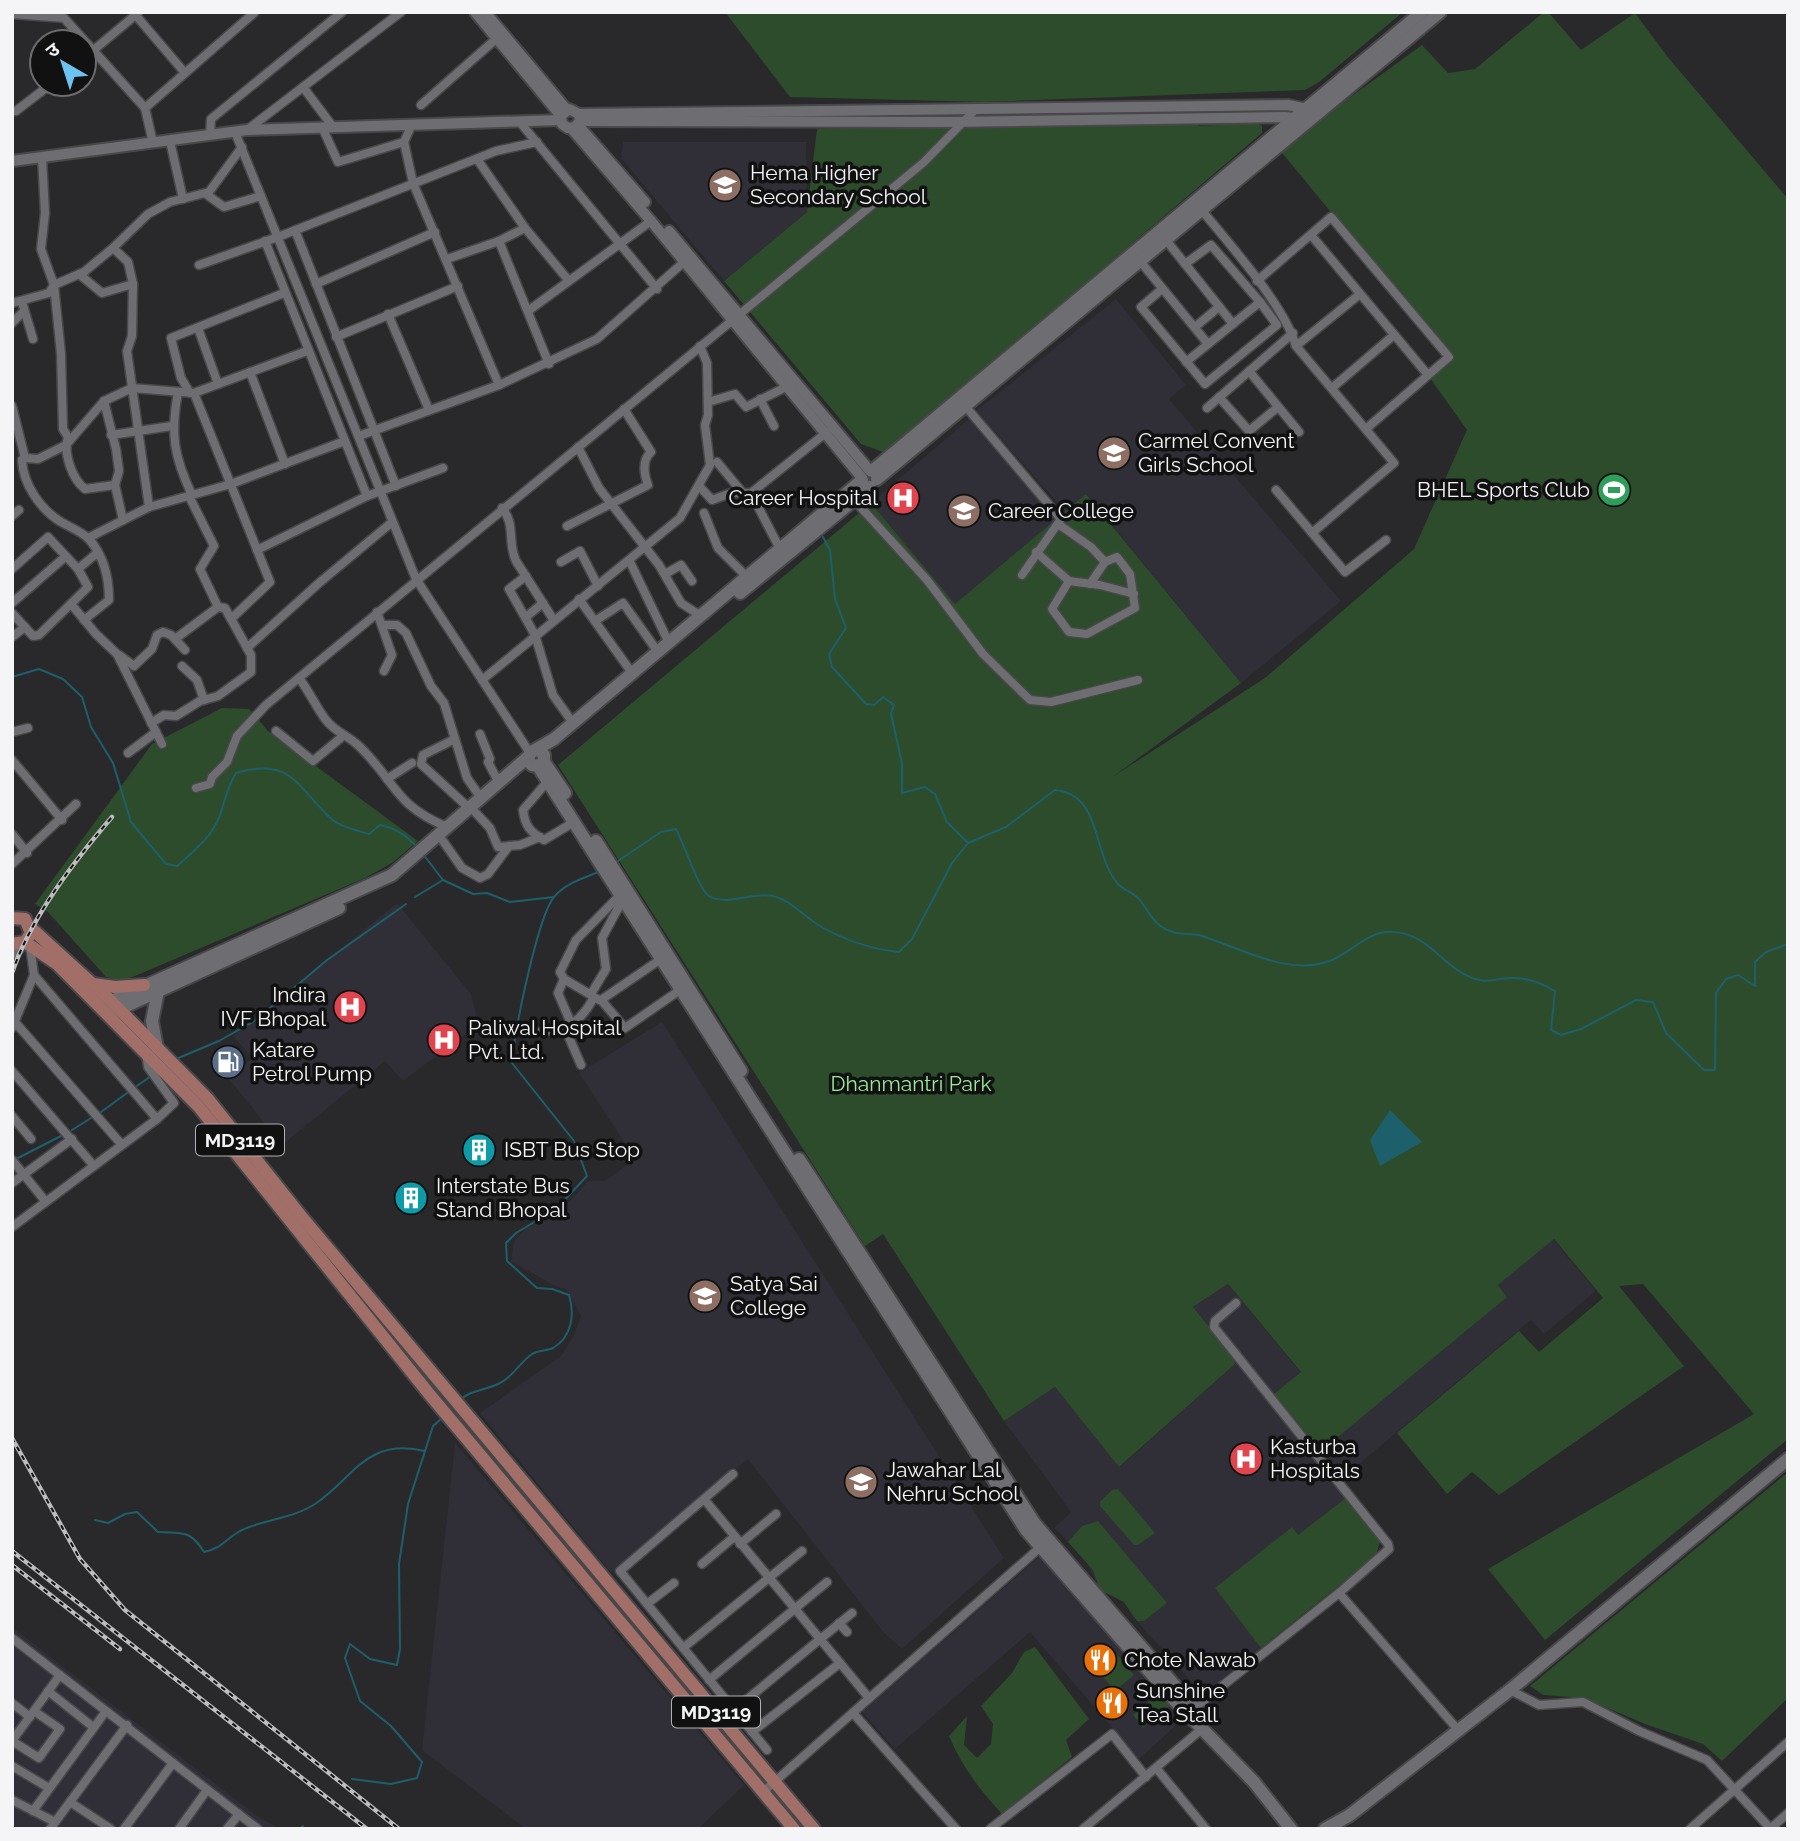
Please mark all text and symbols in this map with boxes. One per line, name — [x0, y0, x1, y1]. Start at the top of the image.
north arrow — [28, 28, 98, 98]
text: उ — [41, 37, 64, 62]
place label: Hema Higher Secondary School — [750, 160, 927, 209]
school or university icon: Hema Higher Secondary School — [706, 166, 744, 204]
place label: Carmel Convent Girls School — [1138, 428, 1295, 477]
school or university icon: Carmel Convent Girls School — [1095, 434, 1133, 472]
sports icon: BHEL Sports Club — [1595, 471, 1633, 509]
place label: BHEL Sports Club — [1417, 477, 1590, 502]
hospital icon: Career Hospital — [884, 479, 922, 517]
place label: Career Hospital — [729, 485, 878, 510]
school or university icon: Career College — [945, 492, 983, 530]
place label: Career College — [988, 498, 1134, 523]
place label: Indira IVF Bhopal — [220, 982, 326, 1031]
hospital icon: Indira IVF Bhopal — [331, 988, 369, 1026]
place label: Paliwal Hospital Pvt. Ltd. — [468, 1015, 621, 1064]
hospital icon: Paliwal Hospital Pvt. Ltd. — [425, 1021, 463, 1059]
place label: Katare Petrol Pump — [252, 1037, 372, 1086]
fuel station icon: Katare Petrol Pump — [209, 1043, 247, 1081]
park label: Dhanmantri Park — [830, 1071, 992, 1096]
road number: MD3119 — [196, 1124, 284, 1156]
building icon: ISBT Bus Stop — [460, 1131, 498, 1169]
place label: ISBT Bus Stop — [504, 1137, 640, 1162]
place label: Interstate Bus Stand Bhopal — [436, 1173, 570, 1222]
building icon: Interstate Bus Stand Bhopal — [392, 1179, 430, 1217]
place label: Satya Sai College — [730, 1271, 818, 1320]
school or university icon: Satya Sai College — [686, 1277, 724, 1315]
place label: Kasturba Hospitals — [1270, 1434, 1360, 1483]
hospital icon: Kasturba Hospitals — [1227, 1440, 1265, 1478]
place label: Jawahar Lal Nehru School — [886, 1457, 1019, 1506]
school or university icon: Jawahar Lal Nehru School — [842, 1463, 880, 1501]
restaurant icon: Chote Nawab — [1081, 1641, 1119, 1679]
place label: Chote Nawab — [1124, 1647, 1256, 1672]
place label: Sunshine Tea Stall — [1136, 1678, 1225, 1727]
restaurant icon: Sunshine Tea Stall — [1093, 1684, 1131, 1722]
road number: MD3119 — [672, 1696, 760, 1728]

